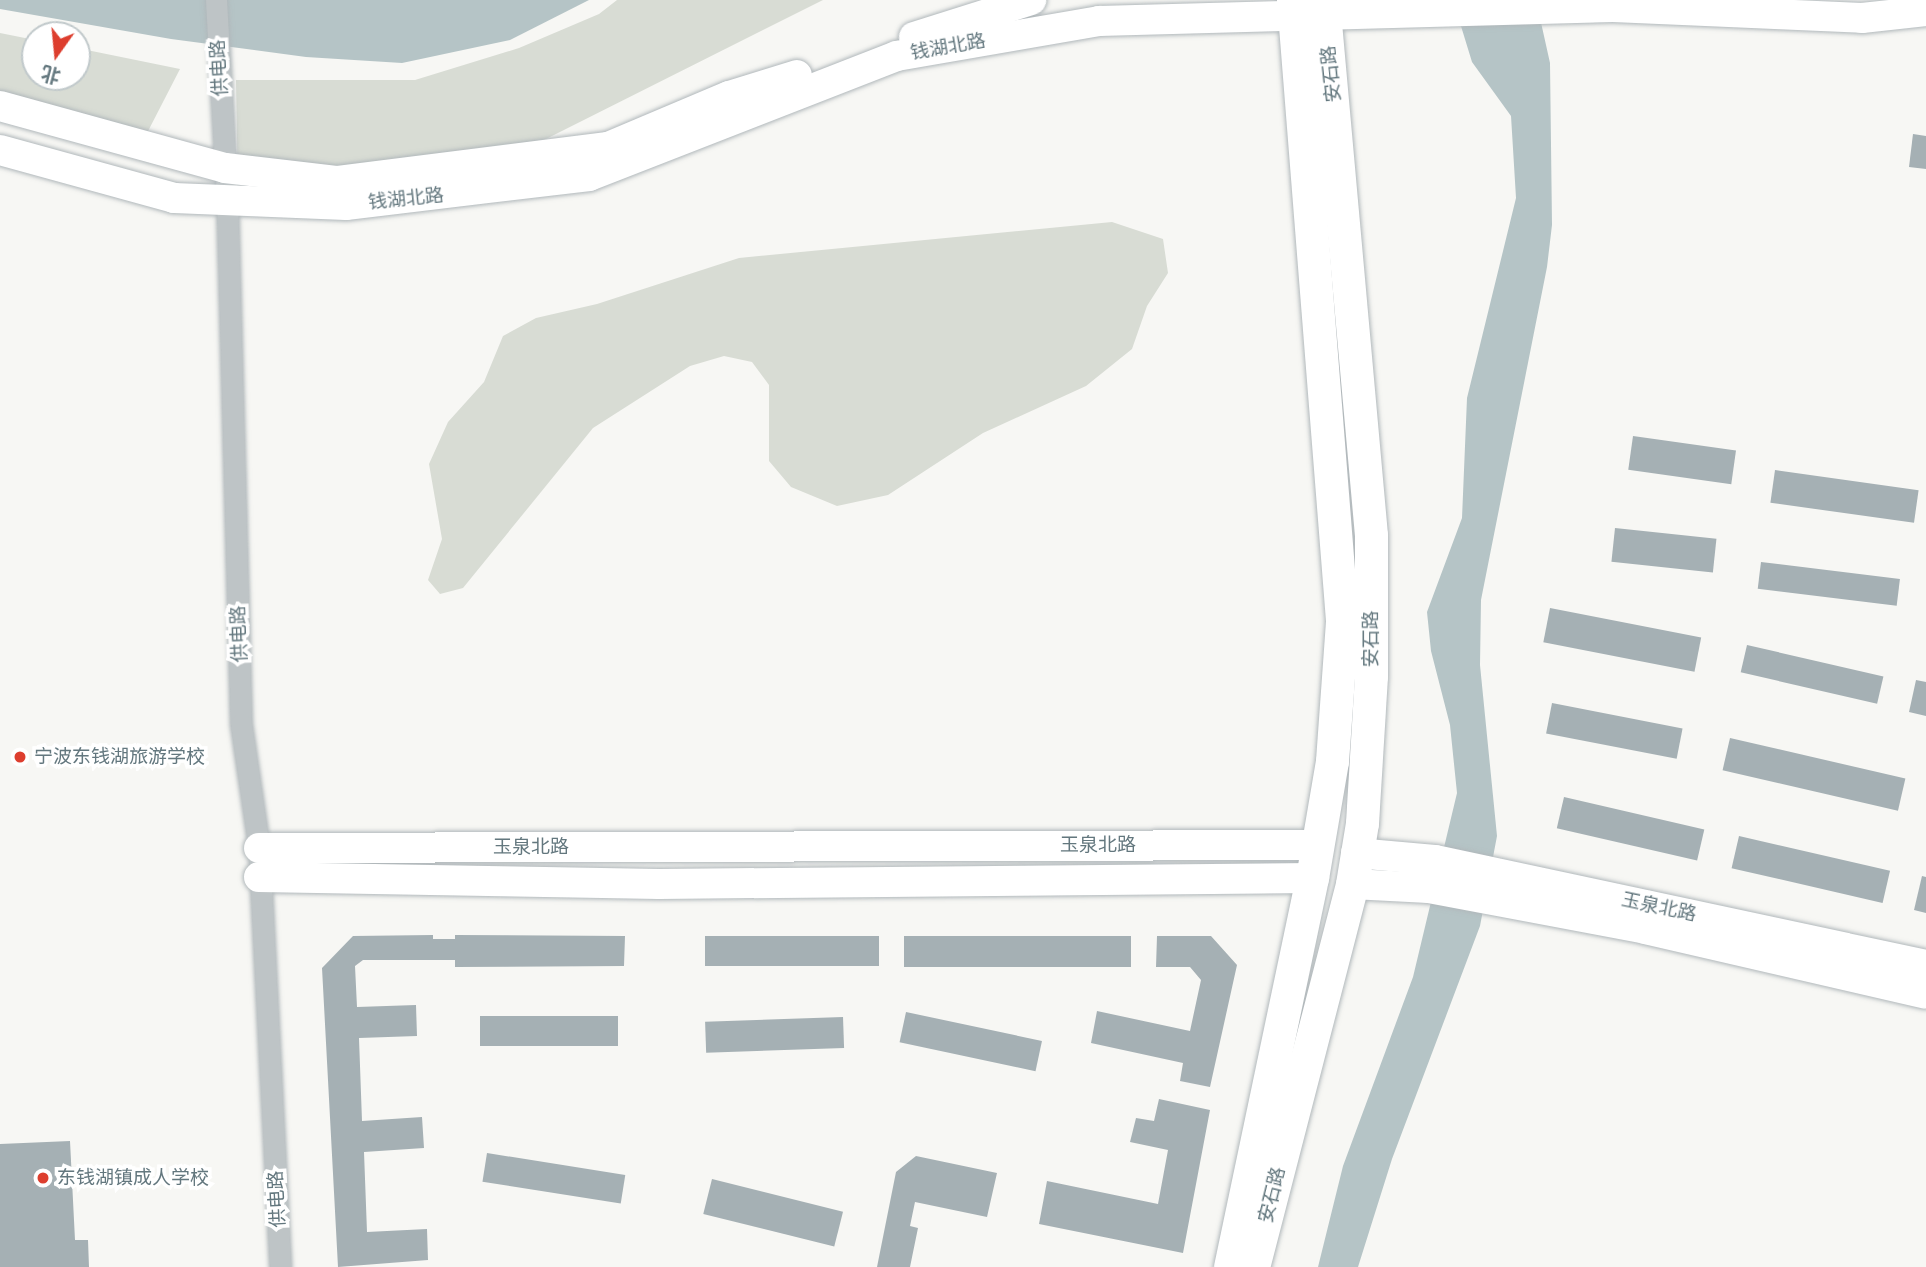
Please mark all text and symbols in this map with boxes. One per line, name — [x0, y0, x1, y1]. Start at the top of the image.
north arrow — [21, 21, 91, 91]
street label: 钱湖北路 — [909, 29, 987, 65]
street label: 供电路 — [206, 39, 232, 97]
street label: 安石路 — [1317, 44, 1345, 104]
text: 北 — [39, 61, 63, 88]
street label: 钱湖北路 — [367, 184, 445, 214]
street label: 供电路 — [227, 605, 251, 663]
street label: 安石路 — [1360, 611, 1382, 667]
place label: 宁波东钱湖旅游学校 — [34, 746, 205, 768]
marker: 宁波东钱湖旅游学校 — [12, 749, 28, 765]
street label: 玉泉北路 — [1060, 834, 1136, 856]
street label: 玉泉北路 — [493, 836, 569, 858]
street label: 玉泉北路 — [1619, 888, 1699, 926]
street label: 安石路 — [1254, 1165, 1290, 1225]
place label: 东钱湖镇成人学校 — [57, 1167, 209, 1189]
marker: 东钱湖镇成人学校 — [35, 1170, 51, 1186]
street label: 供电路 — [264, 1170, 290, 1228]

